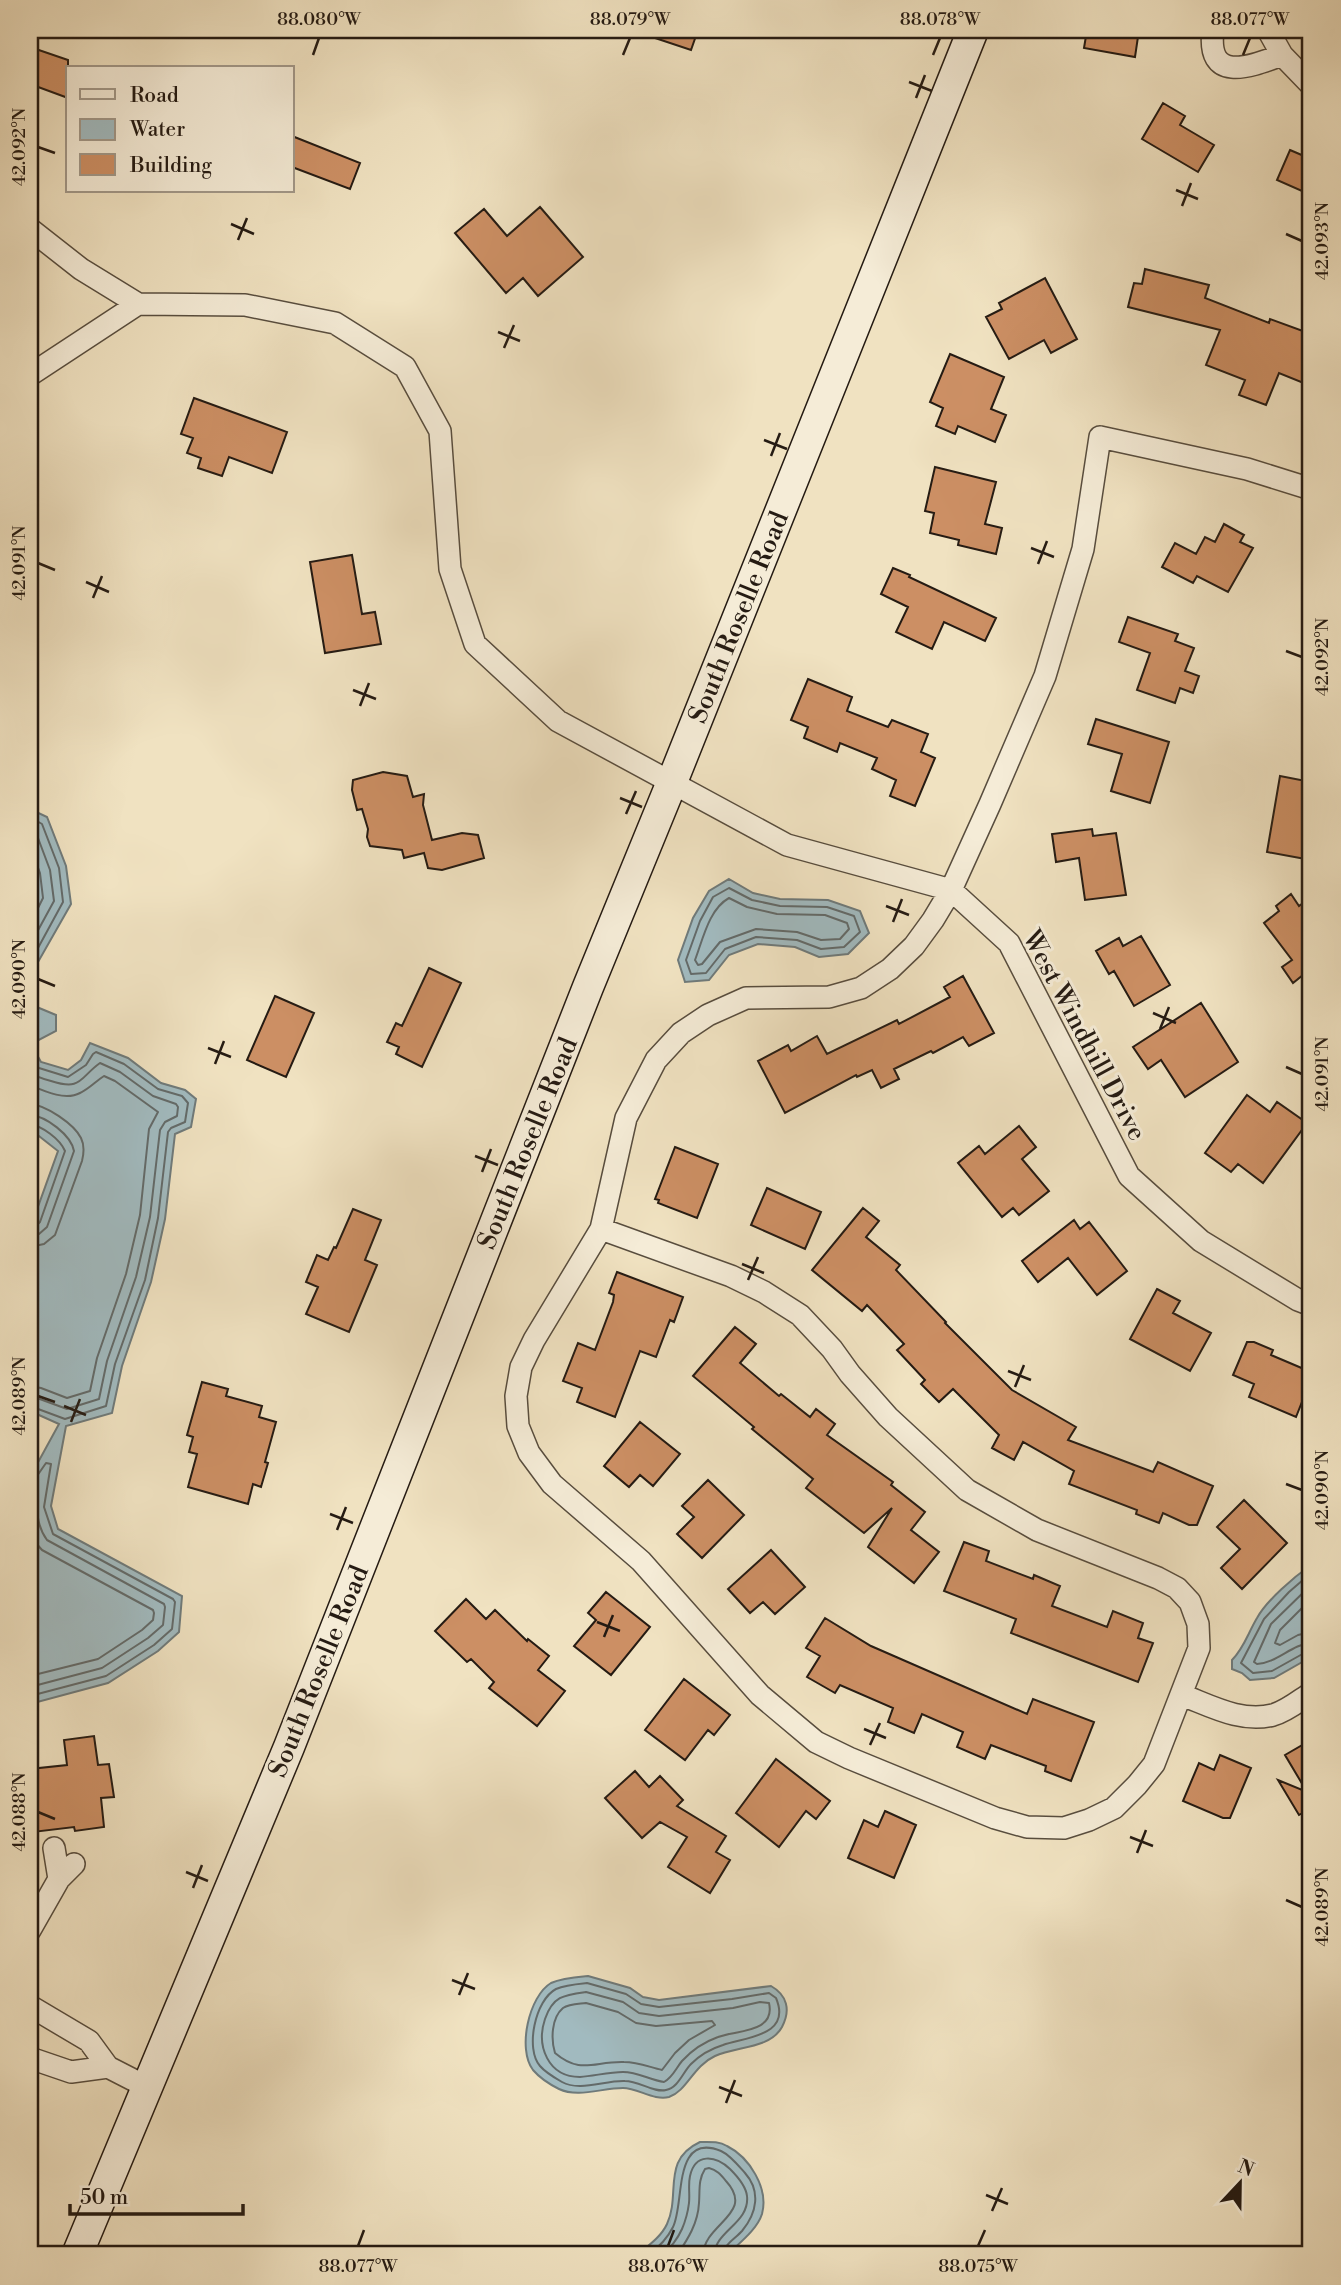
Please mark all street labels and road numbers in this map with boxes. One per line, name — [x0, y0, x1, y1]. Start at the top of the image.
street label: South Roselle Road — [682, 506, 796, 728]
street label: West Windhill Drive — [1015, 924, 1153, 1146]
street label: South Roselle Road — [471, 1032, 585, 1254]
street label: South Roselle Road — [262, 1560, 376, 1782]

